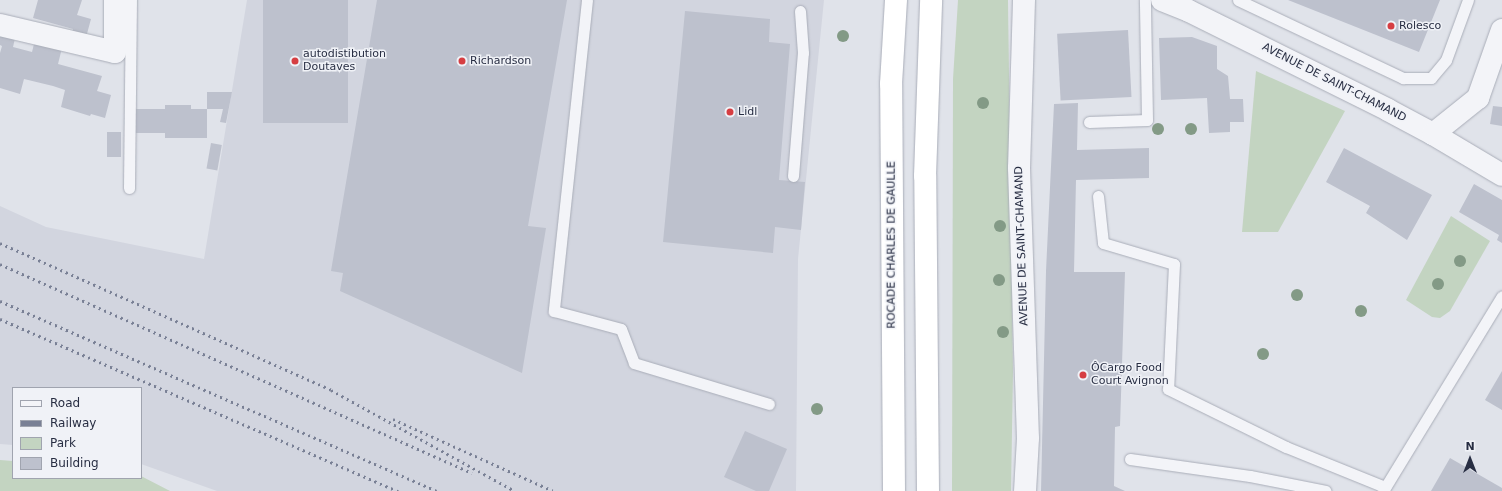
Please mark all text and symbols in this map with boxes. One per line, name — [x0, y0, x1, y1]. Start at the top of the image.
place label: Rolesco — [1399, 19, 1441, 33]
marker: Rolesco — [1386, 21, 1396, 31]
street label: AVENUE DE SAINT-CHAMAND — [1260, 41, 1408, 125]
place label: autodistibution Doutaves — [303, 48, 386, 74]
place label: Richardson — [470, 54, 531, 68]
marker: autodistibution Doutaves — [290, 56, 300, 66]
marker: Richardson — [457, 56, 467, 66]
place label: Lidl — [738, 105, 757, 119]
marker: Lidl — [725, 107, 735, 117]
street label: ROCADE CHARLES DE GAULLE — [885, 161, 899, 329]
street label: AVENUE DE SAINT-CHAMAND — [1013, 166, 1031, 326]
place label: ÔCargo Food Court Avignon — [1091, 362, 1169, 388]
marker: ÔCargo Food Court Avignon — [1078, 370, 1088, 380]
legend — [12, 387, 142, 479]
text: Road — [50, 396, 80, 410]
text: Railway — [50, 416, 96, 430]
text: Park — [50, 436, 76, 450]
north arrow — [1450, 439, 1490, 479]
text: N — [1465, 440, 1475, 453]
text: Building — [50, 456, 99, 470]

